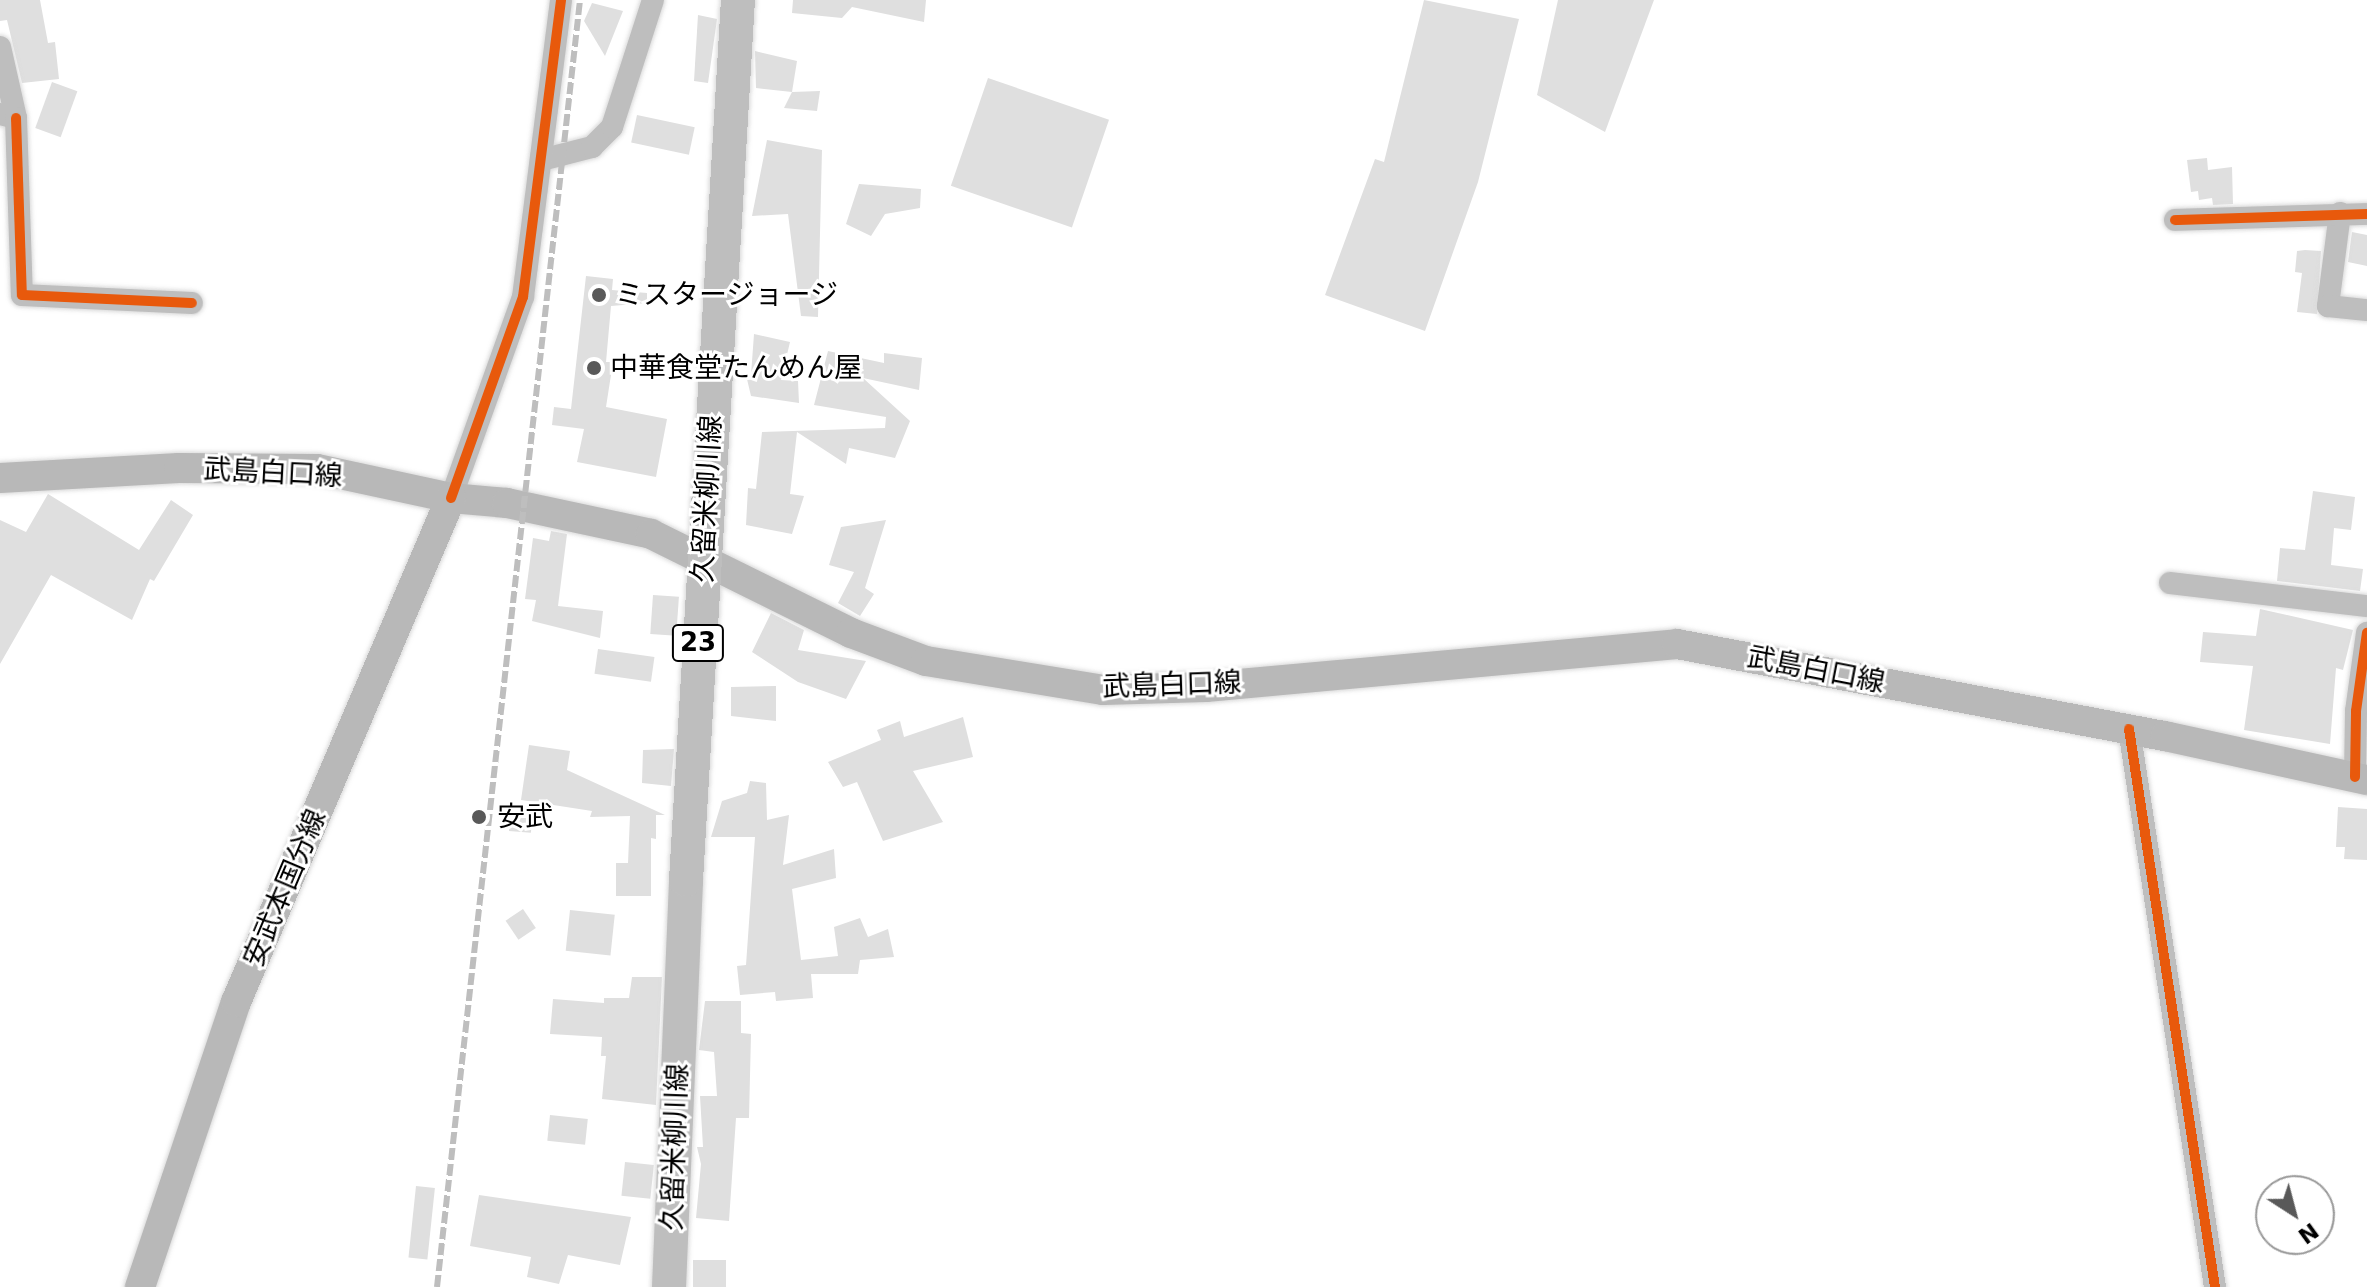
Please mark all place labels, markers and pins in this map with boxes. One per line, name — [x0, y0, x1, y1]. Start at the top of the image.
place label: ミスタージョージ — [615, 278, 839, 312]
marker: ミスタージョージ — [590, 286, 608, 304]
place label: 中華食堂たんめん屋 — [610, 351, 862, 385]
marker: 中華食堂たんめん屋 — [585, 359, 603, 377]
place label: 安武 — [497, 800, 553, 834]
marker: 安武 — [468, 806, 490, 828]

